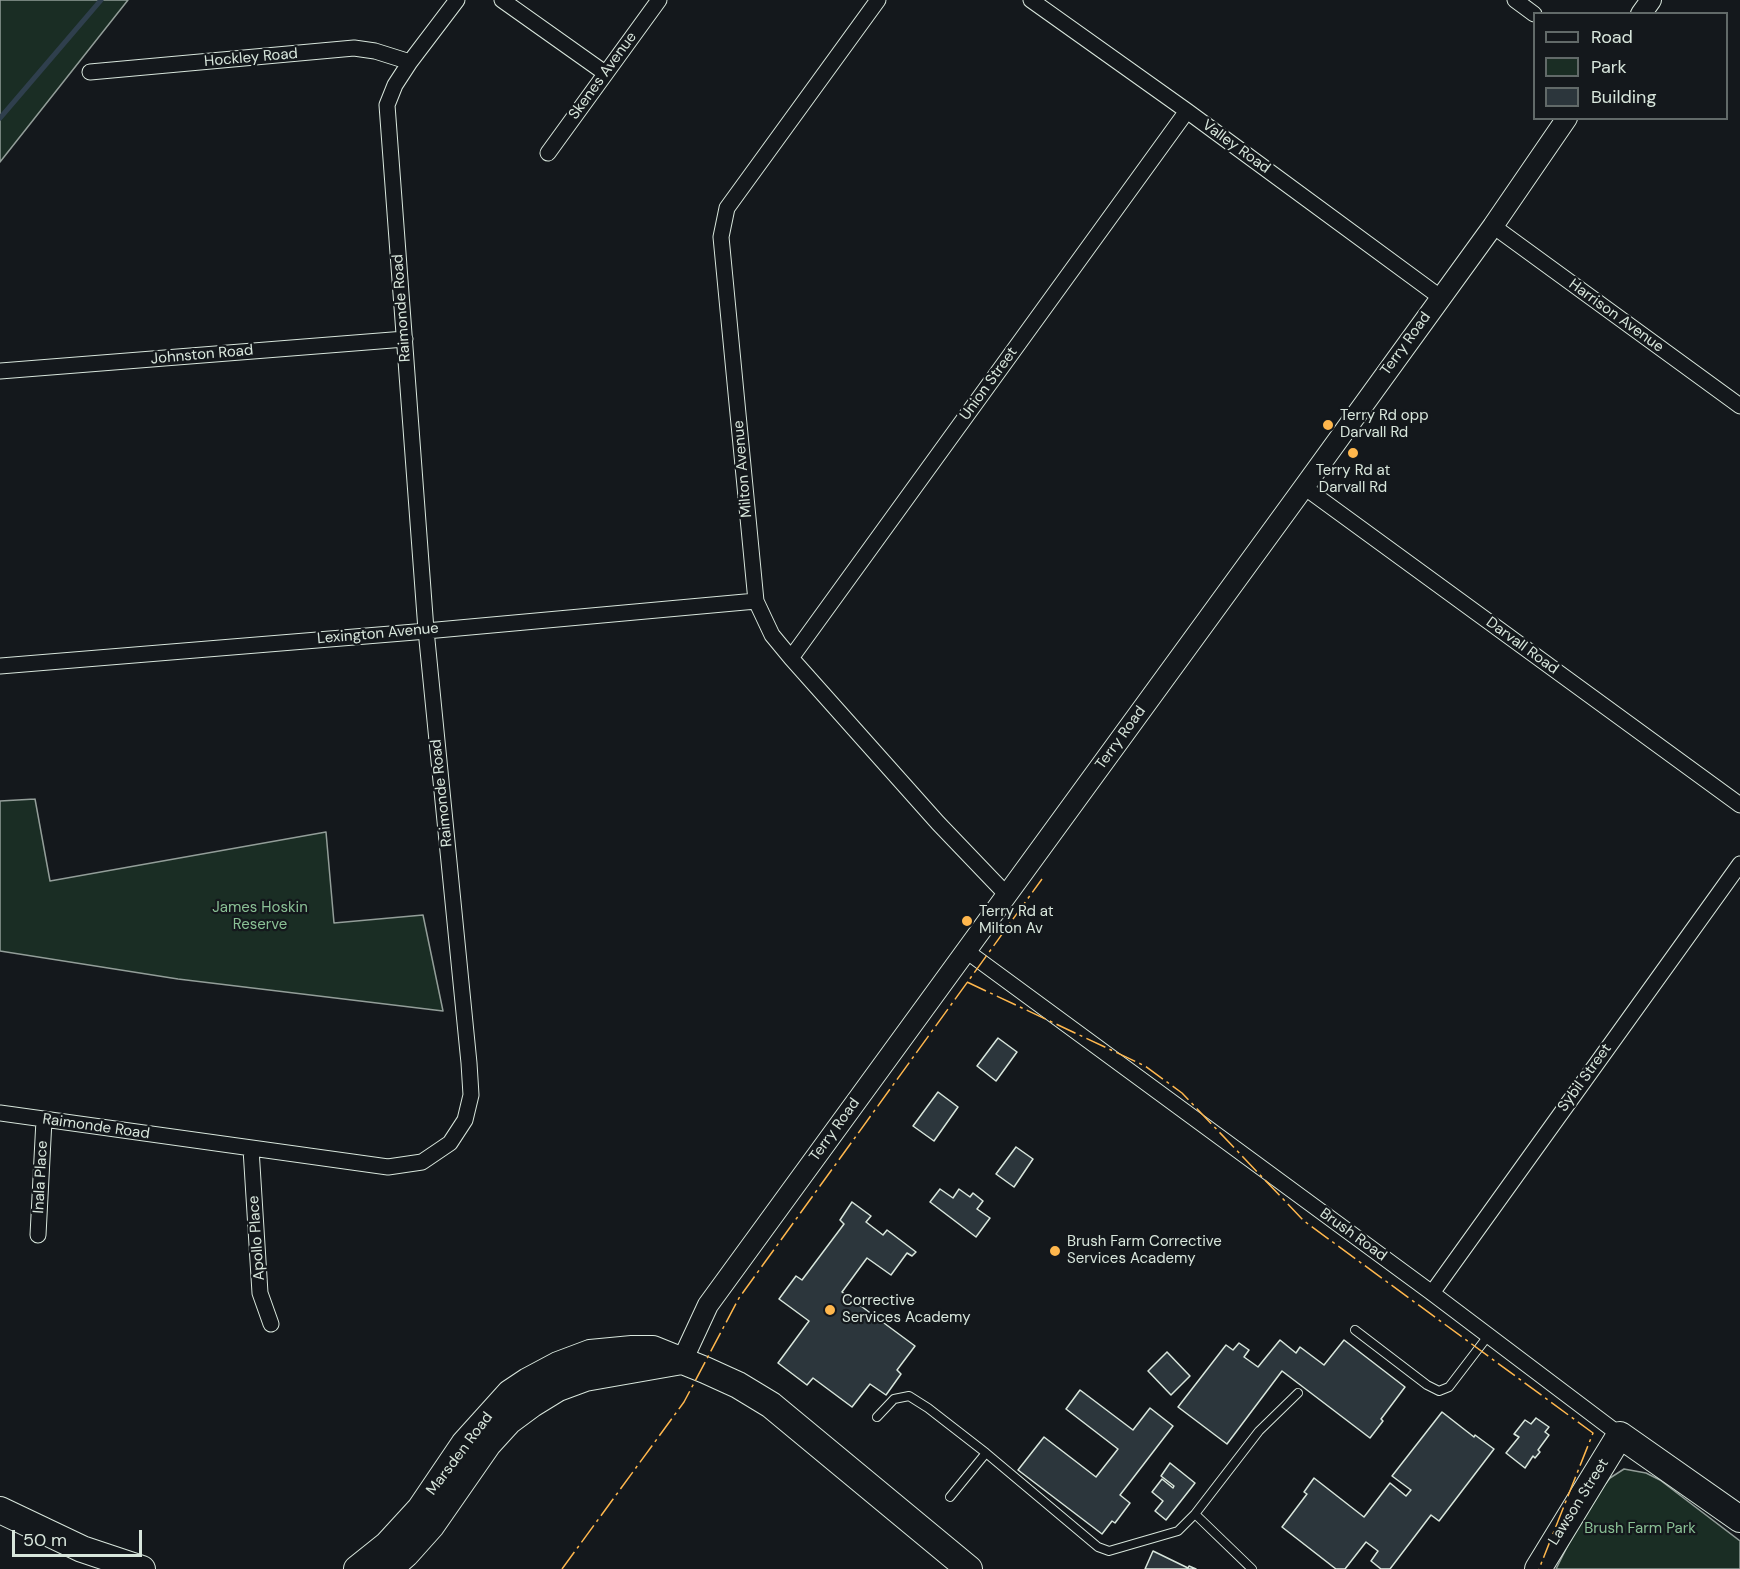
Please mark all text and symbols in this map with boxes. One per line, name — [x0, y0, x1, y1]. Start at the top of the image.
legend — [1533, 12, 1728, 120]
text: Road — [1591, 25, 1633, 49]
street label: Skenes Avenue — [565, 29, 641, 123]
street label: Hockley Road — [203, 45, 299, 71]
text: Park — [1591, 55, 1627, 79]
text: Building — [1591, 85, 1656, 109]
street label: Valley Road — [1199, 116, 1273, 178]
street label: Raimonde Road — [389, 253, 415, 363]
street label: Harrison Avenue — [1565, 275, 1667, 357]
street label: Terry Road — [1377, 309, 1435, 379]
street label: Johnston Road — [150, 342, 254, 368]
street label: Union Street — [956, 344, 1022, 424]
place label: Terry Rd opp Darvall Rd — [1340, 407, 1429, 442]
marker: Terry Rd opp Darvall Rd — [1321, 418, 1335, 432]
street label: Milton Avenue — [730, 420, 756, 518]
marker: Terry Rd at Darvall Rd — [1346, 446, 1360, 460]
place label: Terry Rd at Darvall Rd — [1316, 462, 1390, 497]
street label: Darvall Road — [1482, 614, 1562, 678]
street label: Lexington Avenue — [316, 620, 440, 648]
street label: Terry Road — [1092, 703, 1150, 773]
street label: Raimonde Road — [427, 738, 457, 848]
park label: James Hoskin Reserve — [212, 899, 308, 934]
place label: Terry Rd at Milton Av — [979, 903, 1054, 938]
marker: Terry Rd at Milton Av — [960, 914, 974, 928]
street label: Sybil Street — [1554, 1040, 1616, 1116]
street label: Terry Road — [806, 1095, 864, 1165]
street label: Raimonde Road — [41, 1111, 151, 1143]
street label: Inala Place — [30, 1140, 52, 1214]
street label: Apollo Place — [245, 1195, 269, 1281]
street label: Brush Road — [1316, 1205, 1390, 1265]
place label: Brush Farm Corrective Services Academy — [1067, 1233, 1222, 1268]
marker: Brush Farm Corrective Services Academy — [1048, 1244, 1062, 1258]
place label: Corrective Services Academy — [842, 1292, 971, 1327]
marker: Corrective Services Academy — [823, 1303, 837, 1317]
street label: Marsden Road — [423, 1409, 497, 1499]
street label: Lawson Street — [1545, 1455, 1613, 1549]
scale bar — [15, 1518, 146, 1556]
park label: Brush Farm Park — [1584, 1520, 1696, 1538]
text: 50 m — [23, 1528, 67, 1552]

